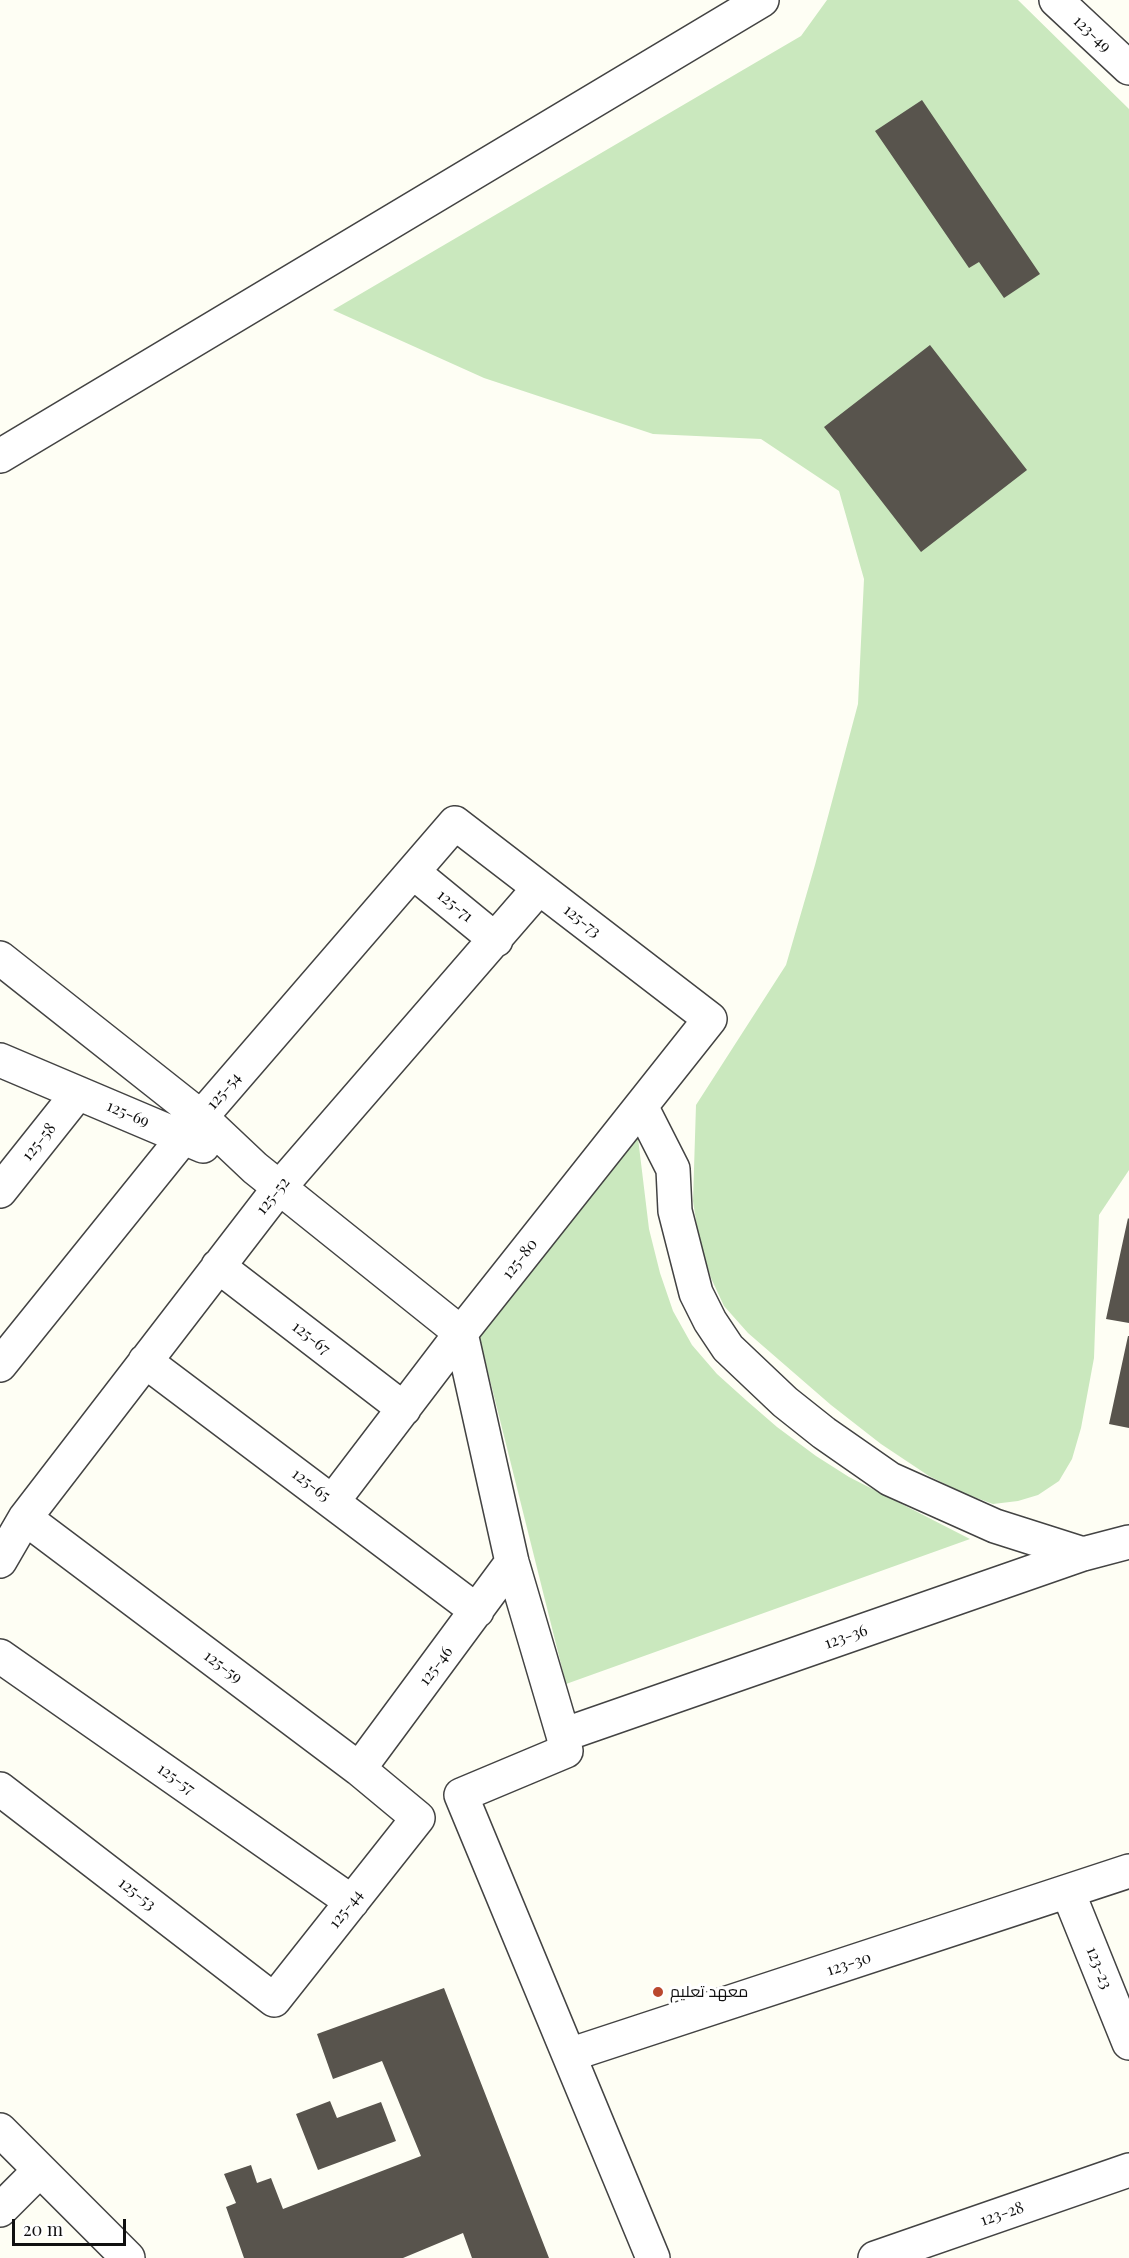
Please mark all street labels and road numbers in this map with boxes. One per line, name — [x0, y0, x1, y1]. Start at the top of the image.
street label: 123-49 — [1069, 12, 1115, 56]
street label: 125-71 — [433, 886, 477, 926]
street label: 125-73 — [560, 901, 604, 941]
street label: 125-54 — [203, 1069, 245, 1113]
street label: 125-69 — [104, 1096, 152, 1132]
street label: 125-58 — [18, 1119, 60, 1165]
street label: 125-52 — [252, 1173, 294, 1219]
street label: 125-80 — [498, 1235, 542, 1283]
street label: 125-67 — [288, 1317, 334, 1359]
street label: 125-65 — [288, 1464, 334, 1506]
street label: 123-36 — [822, 1621, 870, 1653]
street label: 125-46 — [415, 1642, 457, 1690]
street label: 125-59 — [200, 1646, 246, 1688]
street label: 125-57 — [154, 1759, 198, 1799]
street label: 125-53 — [115, 1873, 159, 1915]
street label: 125-44 — [325, 1886, 367, 1932]
street label: 123-23 — [1082, 1944, 1116, 1992]
street label: 123-30 — [824, 1948, 874, 1980]
street label: 123-28 — [978, 2198, 1026, 2230]

